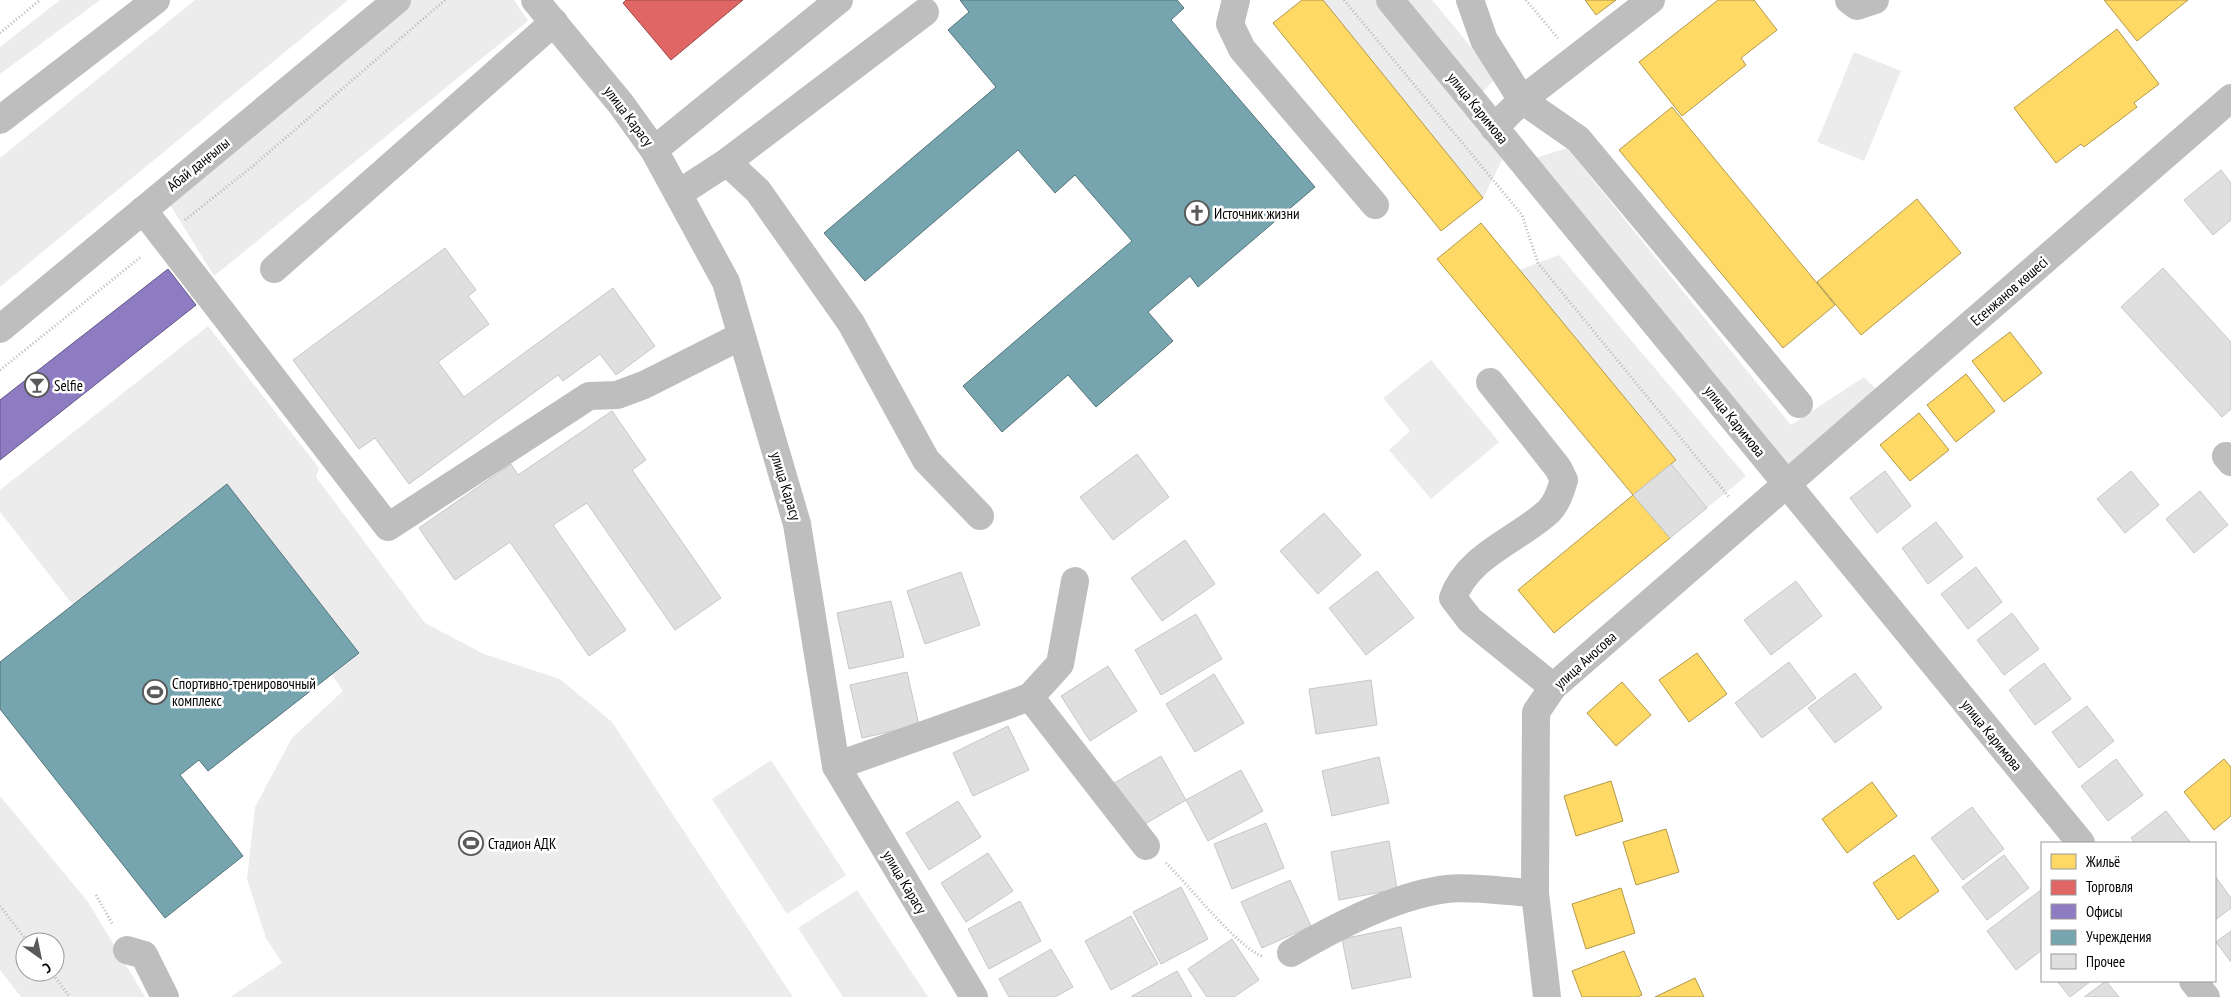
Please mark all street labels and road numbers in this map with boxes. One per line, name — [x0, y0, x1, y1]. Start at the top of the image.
street label: улица Каримова — [1443, 68, 1513, 148]
street label: улица Карасу — [600, 82, 658, 150]
street label: Абай даңғылы — [163, 133, 233, 195]
street label: Есенжанов көшесі — [1966, 252, 2052, 330]
street label: улица Каримова — [1700, 381, 1770, 461]
street label: улица Карасу — [767, 449, 806, 523]
street label: улица Аносова — [1550, 627, 1620, 693]
street label: улица Каримова — [1957, 695, 2027, 775]
street label: улица Карасу — [879, 847, 932, 917]

